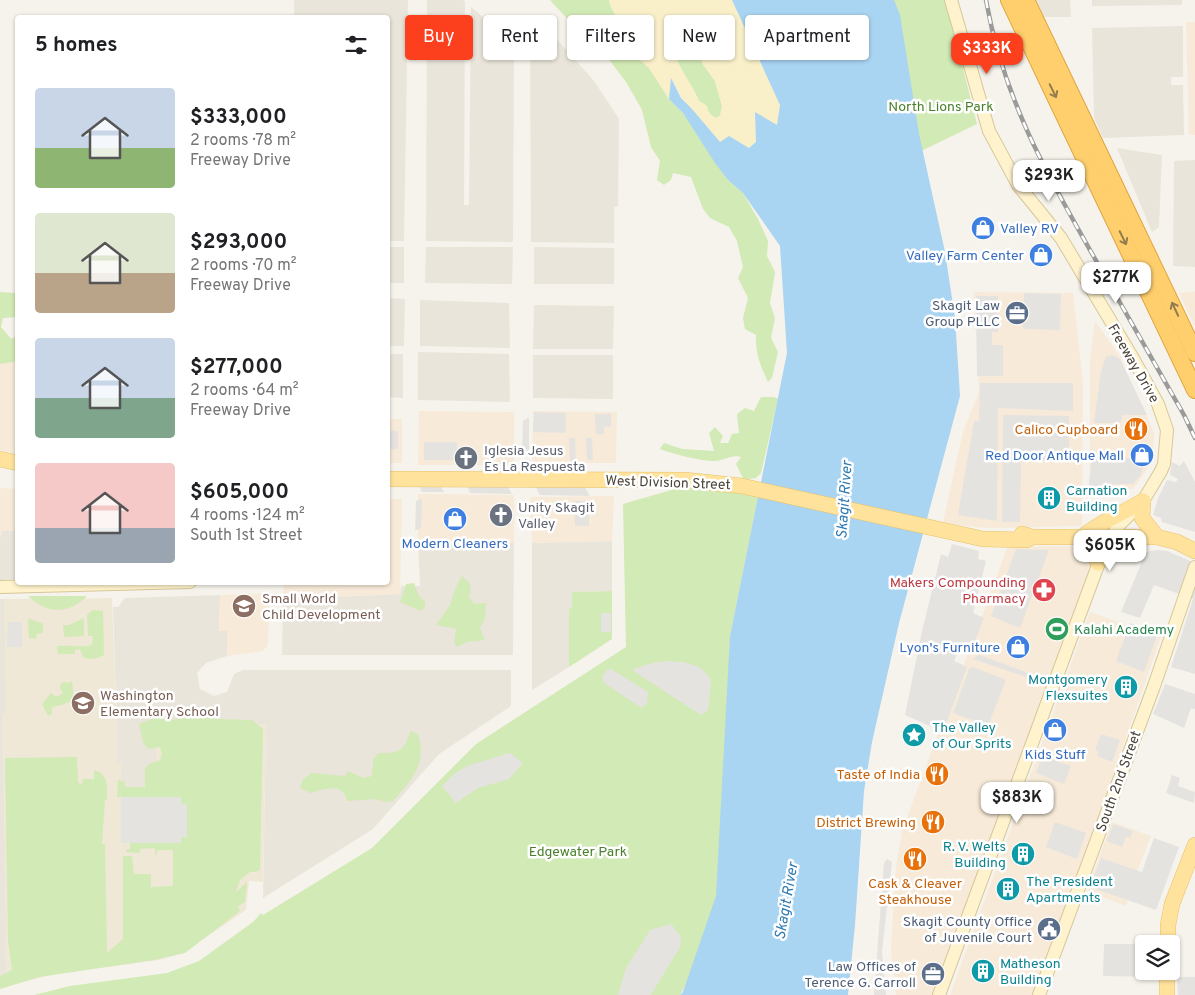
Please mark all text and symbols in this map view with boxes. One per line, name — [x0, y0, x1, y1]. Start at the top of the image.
chip: Buy — [405, 15, 473, 60]
chip: Rent — [483, 15, 557, 60]
chip: Filters — [567, 15, 654, 60]
chip: New — [664, 15, 735, 60]
chip: Apartment — [745, 15, 869, 60]
icon: filters — [342, 31, 370, 59]
text: 5 homes — [35, 32, 118, 59]
pin: $333K — [952, 32, 1022, 75]
text: $333K — [962, 39, 1012, 59]
one-way arrow — [1049, 83, 1058, 98]
park label: North Lions Park — [888, 99, 994, 116]
text: $333,000 — [190, 104, 287, 131]
icon: home — [75, 108, 135, 168]
text: 2 rooms · 78 m² — [190, 131, 296, 151]
text: Freeway Drive — [190, 151, 291, 171]
pin: $293K — [1014, 160, 1084, 202]
text: $293K — [1024, 166, 1074, 186]
shop icon: Valley RV — [970, 215, 996, 241]
place label: Valley RV — [1000, 221, 1059, 238]
text: $293,000 — [190, 229, 287, 256]
one-way arrow — [1119, 230, 1128, 245]
icon: home — [75, 233, 135, 293]
shop icon: Valley Farm Center — [1028, 242, 1054, 268]
place label: Valley Farm Center — [906, 248, 1025, 265]
text: 2 rooms · 70 m² — [190, 256, 297, 276]
pin: $277K — [1081, 262, 1151, 304]
text: $277K — [1092, 268, 1140, 288]
text: Freeway Drive — [190, 276, 291, 296]
place label: Skagit Law Group PLLC — [925, 298, 1000, 331]
office icon: Skagit Law Group PLLC — [1004, 300, 1030, 326]
one-way arrow — [1169, 302, 1179, 317]
street label: Freeway Drive — [1103, 321, 1162, 406]
text: $277,000 — [190, 354, 283, 381]
icon: home — [75, 358, 135, 418]
text: 2 rooms · 64 m² — [190, 381, 299, 401]
text: Freeway Drive — [190, 401, 291, 421]
restaurant icon: Calico Cupboard — [1123, 416, 1149, 442]
place label: Calico Cupboard — [1015, 422, 1118, 439]
shop icon: Red Door Antique Mall — [1129, 442, 1155, 468]
place label: Iglesia Jesus Es La Respuesta — [484, 443, 585, 476]
church icon: Iglesia Jesus Es La Respuesta — [453, 445, 479, 471]
place label: Red Door Antique Mall — [985, 448, 1124, 465]
water label: Skagit River — [833, 459, 858, 540]
street label: West Division Street — [605, 473, 731, 494]
text: $605,000 — [190, 479, 289, 506]
icon: home — [75, 483, 135, 543]
place label: Carnation Building — [1066, 483, 1127, 516]
building icon: Carnation Building — [1036, 485, 1062, 511]
place label: Unity Skagit Valley — [518, 500, 595, 533]
church icon: Unity Skagit Valley — [488, 502, 514, 528]
text: 4 rooms · 124 m² — [190, 506, 305, 526]
shop icon: Modern Cleaners — [442, 506, 468, 532]
text: South 1st Street — [190, 526, 303, 546]
pin: $605K — [1075, 530, 1145, 572]
place label: Modern Cleaners — [402, 536, 508, 553]
text: $605K — [1084, 536, 1136, 556]
place label: Makers Compounding Pharmacy — [890, 575, 1026, 608]
pharmacy icon: Makers Compounding Pharmacy — [1031, 577, 1057, 603]
place label: Small World Child Development — [262, 591, 381, 624]
school or university icon: Small World Child Development — [231, 593, 257, 619]
sports icon: Kalahi Academy — [1044, 616, 1070, 642]
place label: Kalahi Academy — [1074, 622, 1174, 639]
shop icon: Lyon's Furniture — [1005, 634, 1031, 660]
place label: Lyon's Furniture — [899, 640, 1000, 657]
place label: Montgomery Flexsuites — [1028, 672, 1108, 705]
building icon: Montgomery Flexsuites — [1113, 674, 1139, 700]
place label: Washington Elementary School — [100, 688, 219, 721]
school or university icon: Washington Elementary School — [70, 690, 96, 716]
shop icon: Kids Stuff — [1042, 717, 1068, 743]
place label: The Valley of Our Sprits — [932, 720, 1011, 753]
place icon: The Valley of Our Sprits — [901, 722, 927, 748]
street label: South 2nd Street — [1093, 729, 1146, 834]
place label: Kids Stuff — [1024, 747, 1086, 764]
restaurant icon: Taste of India — [924, 761, 950, 787]
place label: Taste of India — [837, 767, 920, 784]
pin: $883K — [982, 782, 1052, 824]
text: $883K — [992, 788, 1042, 808]
restaurant icon: District Brewing — [920, 809, 946, 835]
place label: District Brewing — [816, 815, 916, 832]
place label: R. V. Welts Building — [943, 839, 1006, 872]
building icon: R. V. Welts Building — [1010, 841, 1036, 867]
park label: Edgewater Park — [529, 844, 627, 861]
restaurant icon: Cask & Cleaver Steakhouse — [902, 846, 928, 872]
water label: Skagit River — [771, 860, 804, 941]
place label: The President Apartments — [1026, 874, 1113, 907]
place label: Cask & Cleaver Steakhouse — [868, 876, 963, 909]
building icon: The President Apartments — [995, 876, 1021, 902]
place label: Skagit County Office of Juvenile Court — [903, 914, 1032, 947]
public building icon: Skagit County Office of Juvenile Court — [1036, 916, 1062, 942]
map controls — [1135, 935, 1180, 980]
button: layers — [1135, 935, 1180, 980]
place label: Matheson Building — [1000, 956, 1061, 989]
building icon: Matheson Building — [970, 958, 996, 984]
place label: Law Offices of Terence G. Carroll — [804, 959, 916, 992]
office icon: Law Offices of Terence G. Carroll — [920, 961, 946, 987]

